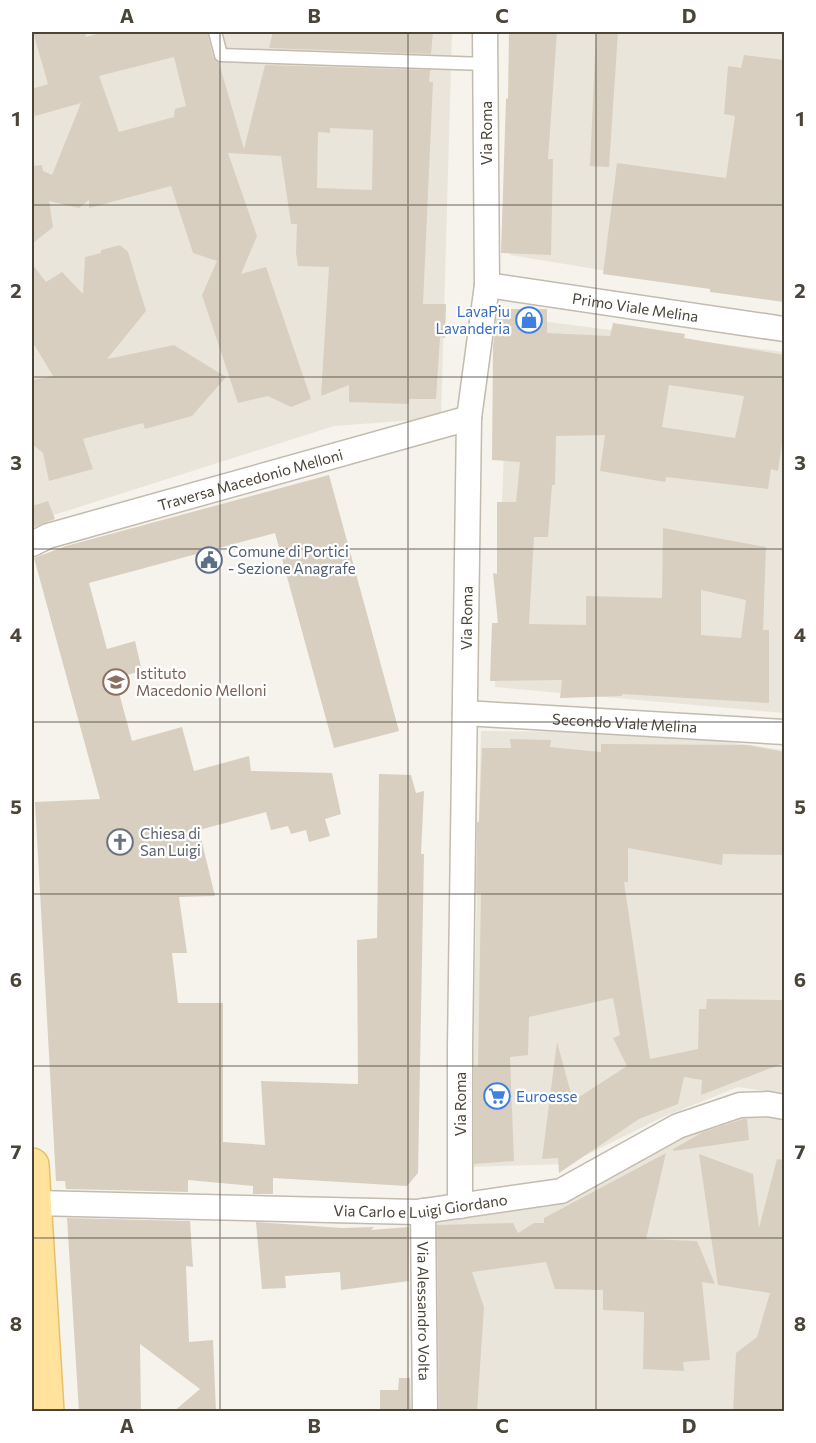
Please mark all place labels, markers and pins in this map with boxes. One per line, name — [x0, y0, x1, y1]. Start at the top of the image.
place label: LavaPiu Lavanderia — [435, 302, 510, 337]
shop icon: LavaPiu Lavanderia — [514, 305, 544, 335]
place label: Comune di Portici - Sezione Anagrafe — [228, 542, 356, 577]
public building icon: Comune di Portici - Sezione Anagrafe — [194, 545, 224, 575]
place label: Istituto Macedonio Melloni — [136, 664, 267, 699]
school or university icon: Istituto Macedonio Melloni — [101, 667, 131, 697]
place label: Chiesa di San Luigi — [140, 824, 201, 859]
church icon: Chiesa di San Luigi — [105, 827, 135, 857]
supermarket icon: Euroesse — [482, 1081, 512, 1111]
place label: Euroesse — [516, 1087, 578, 1105]

